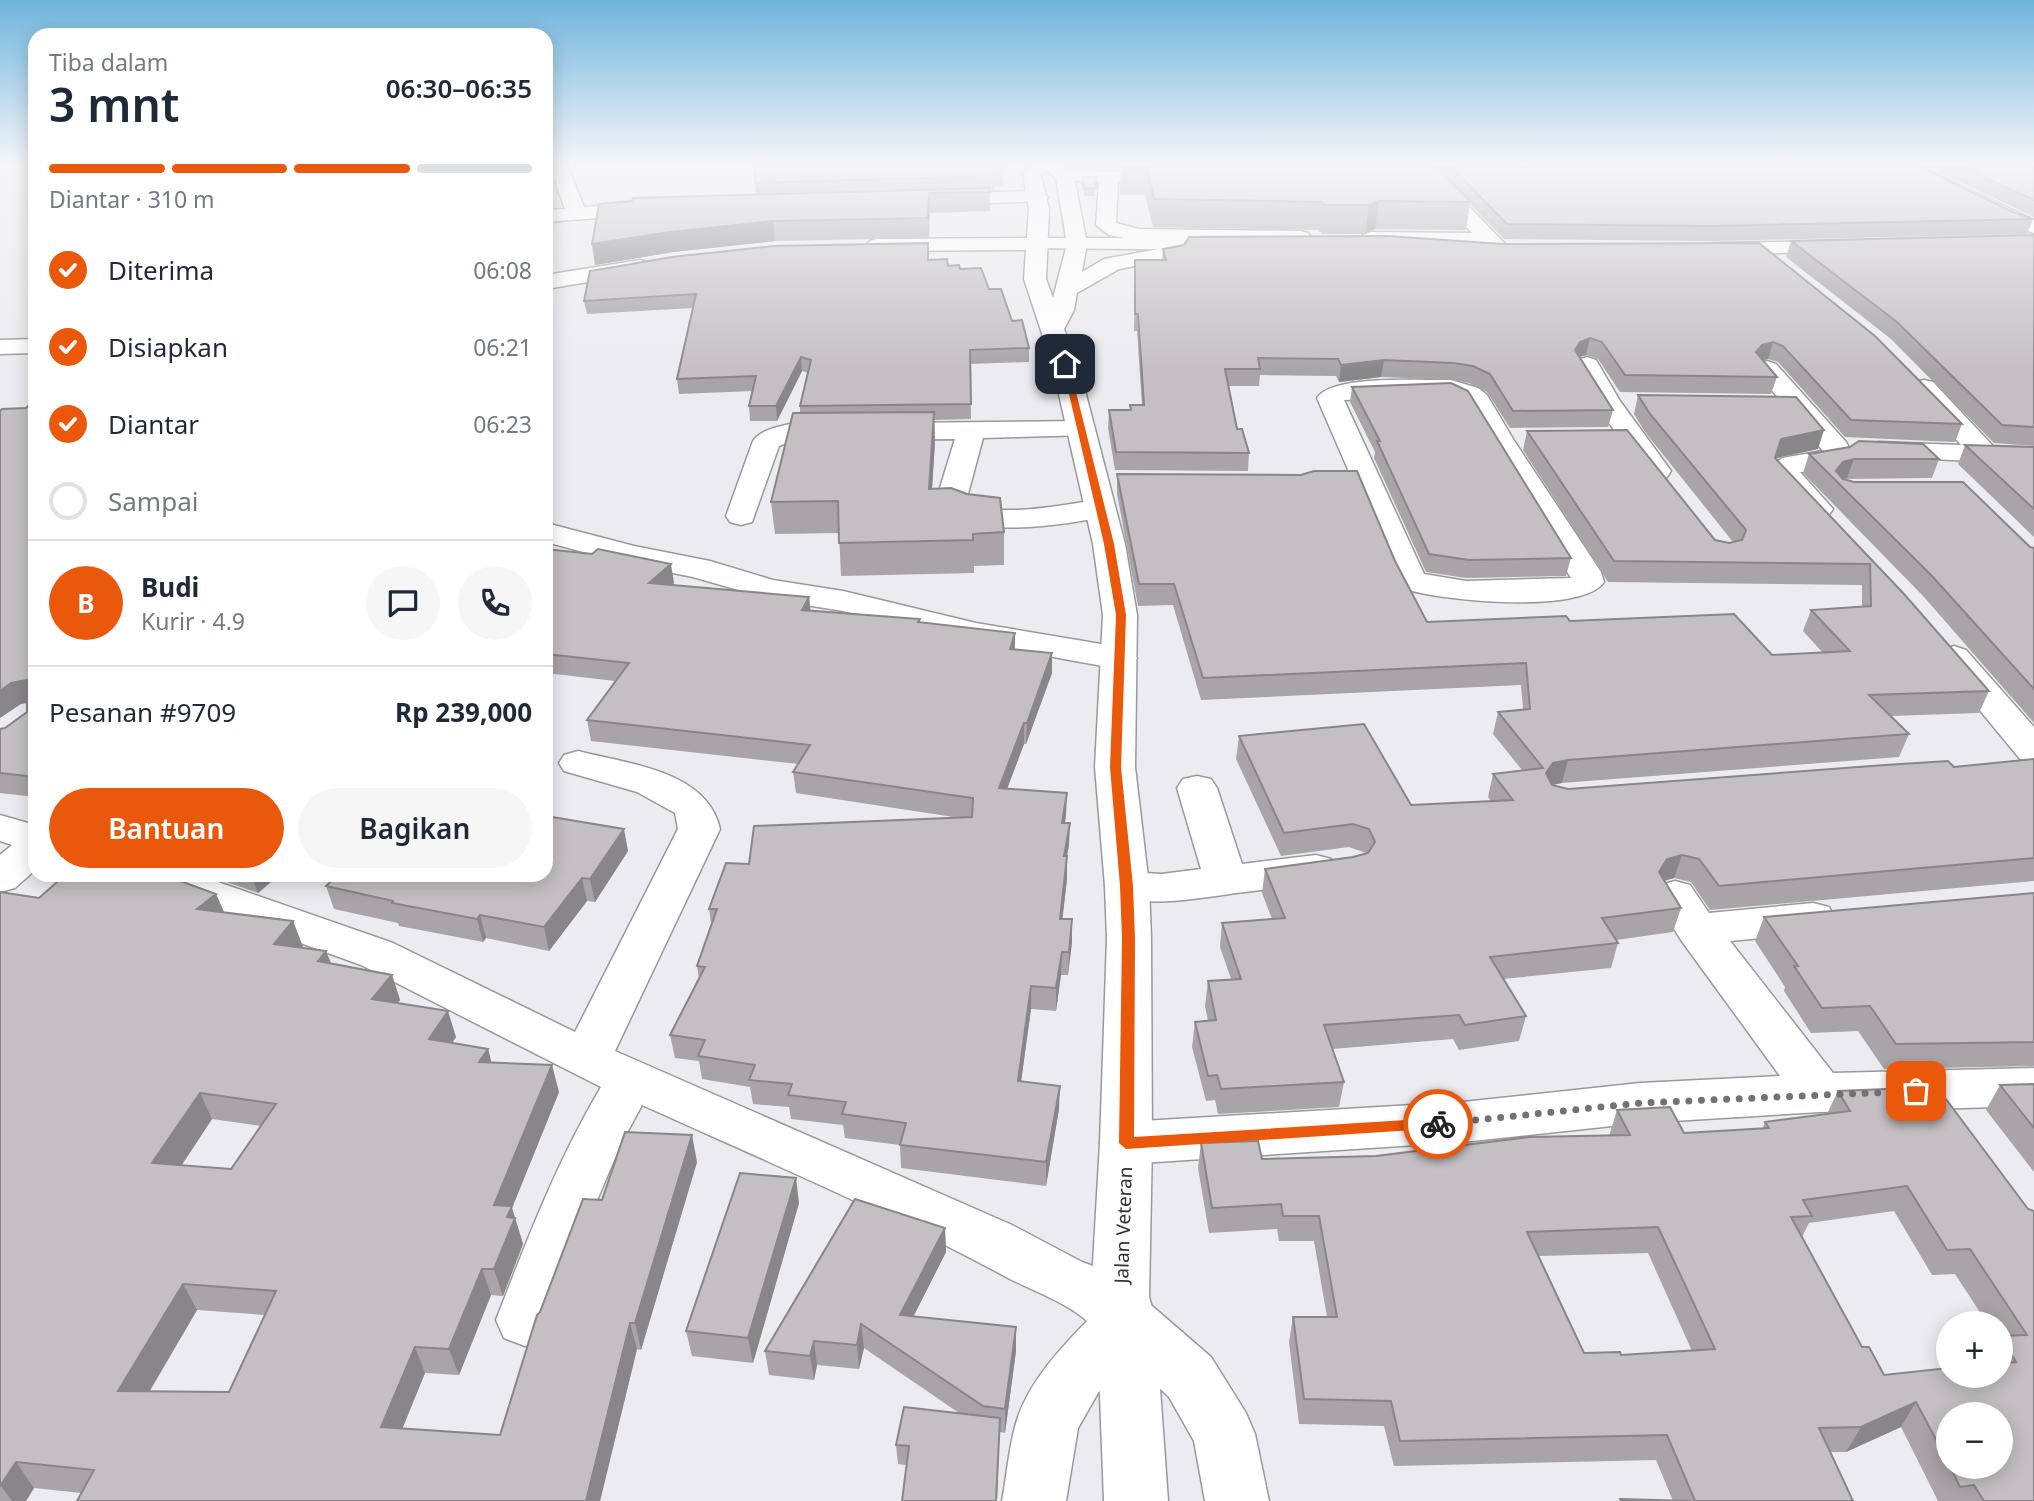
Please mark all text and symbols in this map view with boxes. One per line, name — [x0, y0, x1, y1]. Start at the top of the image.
text: Tiba dalam — [49, 46, 168, 78]
text: 06:30–06:35 — [386, 70, 532, 106]
text: 3 mnt — [49, 73, 179, 135]
text: Diantar · 310 m — [49, 183, 215, 215]
icon: check — [49, 251, 87, 289]
text: Diterima — [108, 252, 214, 288]
text: 06:08 — [473, 254, 532, 286]
icon: check — [49, 328, 87, 366]
text: Disiapkan — [108, 329, 228, 365]
text: 06:21 — [473, 331, 532, 363]
pin — [1035, 334, 1095, 394]
icon: home — [1046, 345, 1084, 383]
icon: check — [49, 405, 87, 443]
text: Diantar — [108, 406, 199, 442]
text: 06:23 — [473, 408, 532, 440]
text: Sampai — [108, 483, 198, 519]
button: chat — [366, 566, 440, 640]
button: phone — [458, 566, 532, 640]
text: Budi — [141, 569, 199, 605]
text: B — [77, 585, 95, 621]
text: Kurir · 4.9 — [141, 605, 245, 637]
text: Pesanan #9709 — [49, 694, 236, 730]
text: Rp 239,000 — [395, 694, 532, 730]
button: Bantuan — [49, 788, 284, 868]
button: Bagikan — [298, 788, 532, 868]
pin — [1886, 1061, 1946, 1121]
icon: bag — [1897, 1072, 1935, 1110]
courier — [1403, 1089, 1473, 1159]
icon: bike — [1419, 1105, 1457, 1143]
street label: Jalan Veteran — [1108, 1166, 1138, 1286]
map controls — [1936, 1311, 2013, 1479]
button: + — [1936, 1311, 2013, 1388]
button: − — [1936, 1402, 2013, 1479]

